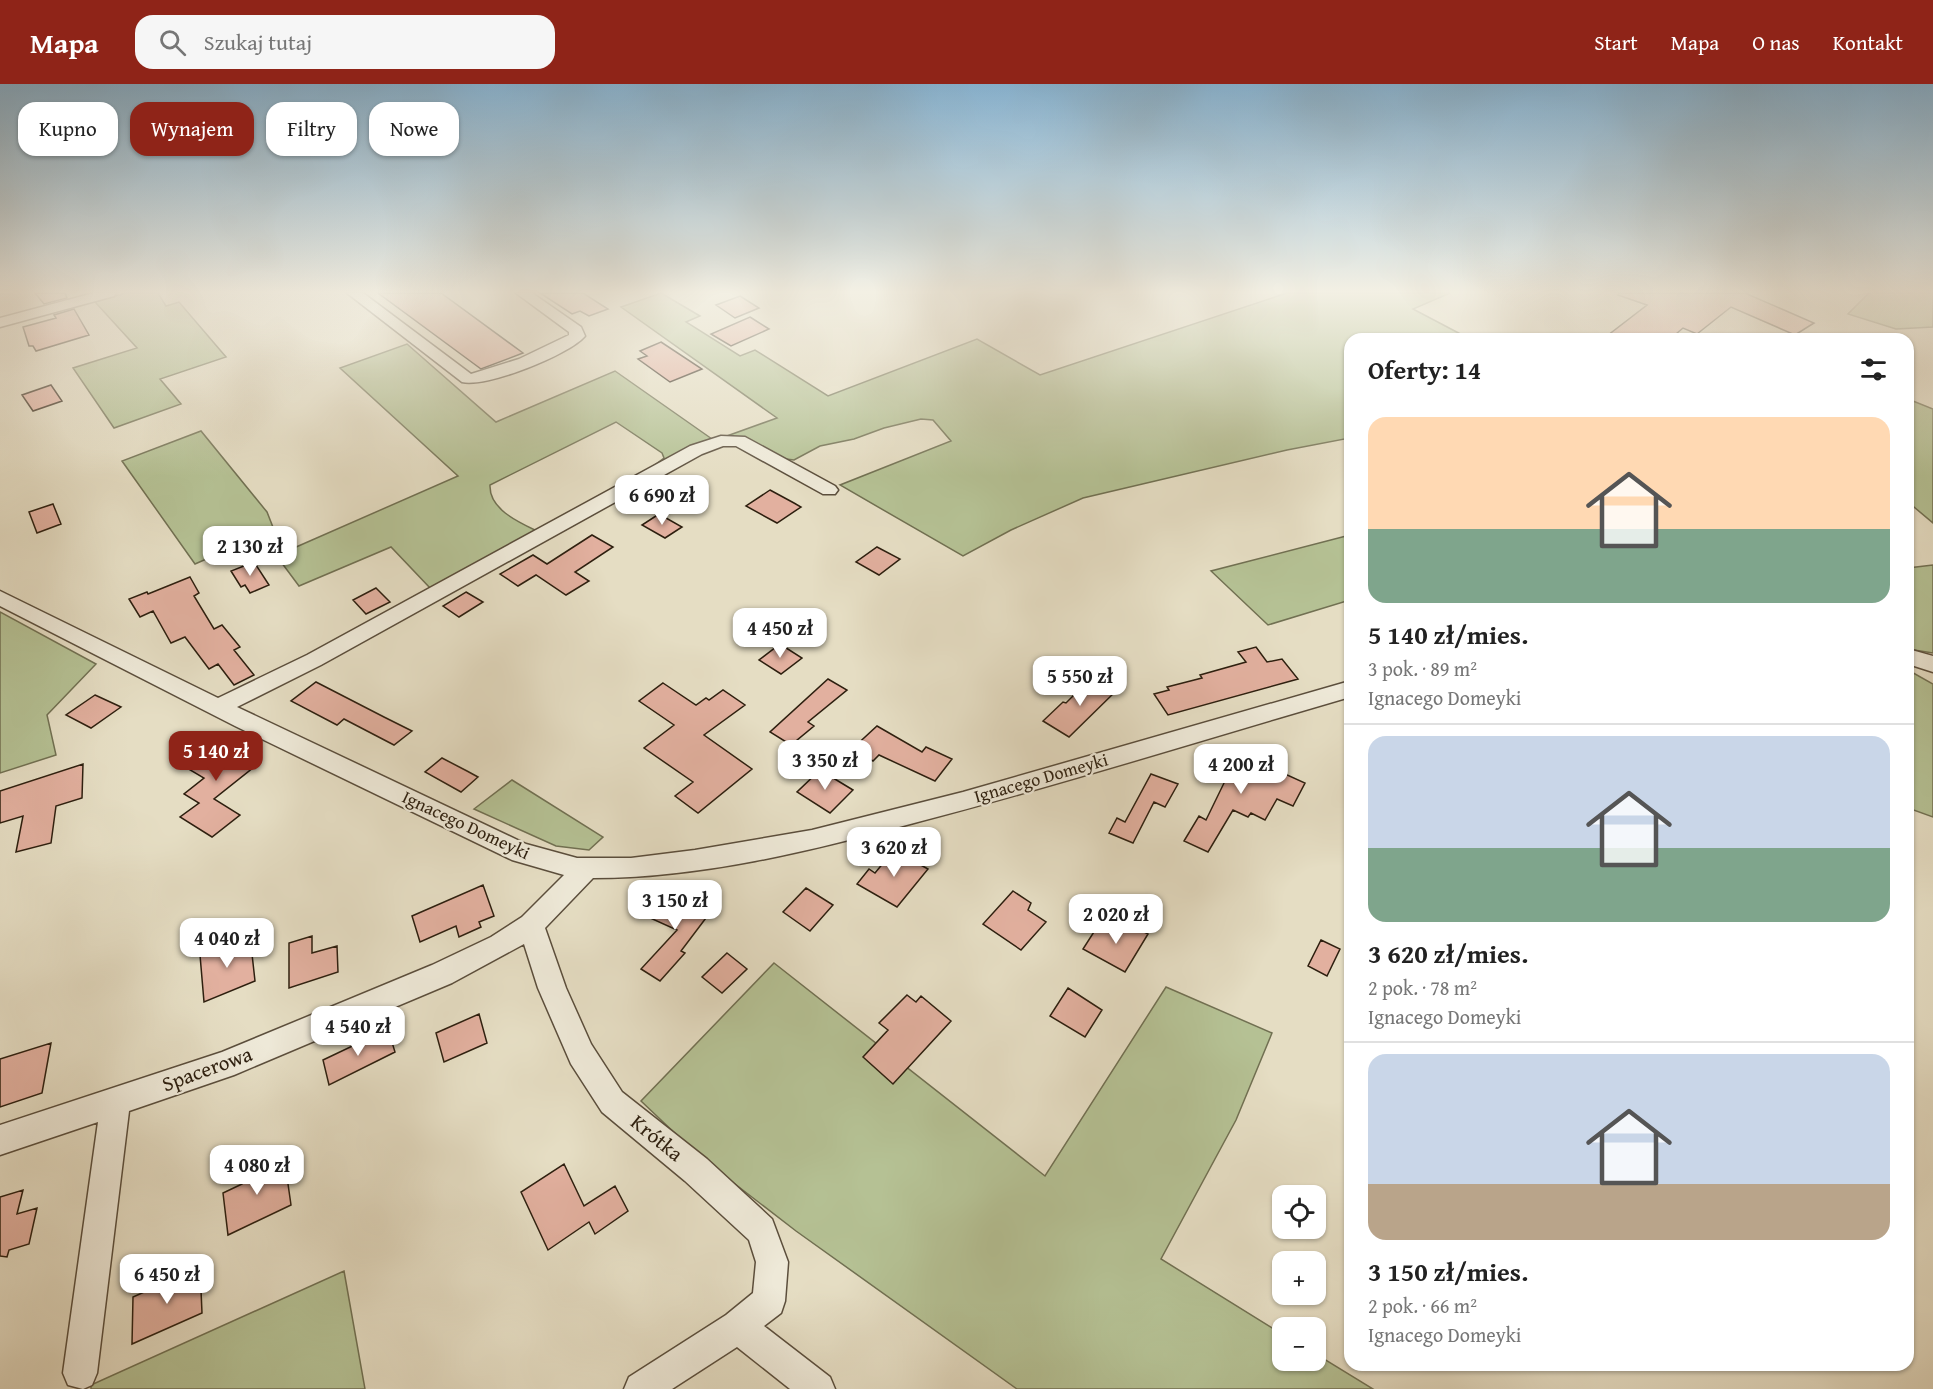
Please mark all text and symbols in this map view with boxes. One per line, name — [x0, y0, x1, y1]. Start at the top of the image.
search box — [135, 15, 555, 69]
text: Mapa — [30, 22, 99, 63]
icon: search — [156, 26, 189, 59]
text: Szukaj tutaj — [204, 26, 312, 58]
text: Start — [1594, 27, 1638, 58]
text: Mapa — [1671, 27, 1719, 58]
text: O nas — [1752, 27, 1800, 58]
text: Kontakt — [1833, 27, 1903, 58]
chip: Kupno — [18, 102, 118, 156]
chip: Wynajem — [130, 102, 254, 156]
chip: Filtry — [266, 102, 357, 156]
chip: Nowe — [369, 102, 459, 156]
text: Oferty: 14 — [1368, 350, 1481, 389]
icon: filters — [1857, 353, 1890, 386]
icon: home — [1575, 456, 1683, 564]
pin: 6 690 zł — [600, 475, 724, 526]
text: 6 690 zł — [629, 480, 695, 509]
pin: 2 130 zł — [188, 526, 312, 577]
text: 2 130 zł — [217, 531, 283, 560]
pin: 4 450 zł — [718, 608, 842, 659]
text: 4 450 zł — [747, 613, 813, 642]
text: 5 140 zł/mies. — [1368, 615, 1528, 654]
text: 3 pok. · 89 m² — [1368, 654, 1477, 683]
pin: 5 550 zł — [1018, 656, 1142, 707]
text: 5 550 zł — [1047, 661, 1113, 690]
text: Ignacego Domeyki — [1368, 683, 1521, 712]
pin: 5 140 zł — [154, 731, 278, 782]
text: 5 140 zł — [183, 736, 249, 765]
pin: 3 350 zł — [763, 740, 887, 791]
pin: 4 200 zł — [1179, 744, 1303, 795]
text: 3 350 zł — [792, 745, 858, 774]
street label: Ignacego Domeyki — [971, 746, 1111, 810]
text: 4 200 zł — [1208, 749, 1274, 778]
icon: home — [1575, 775, 1683, 883]
street label: Ignacego Domeyki — [398, 783, 534, 866]
pin: 3 620 zł — [832, 827, 956, 878]
text: 3 620 zł — [861, 832, 927, 861]
pin: 3 150 zł — [613, 880, 737, 931]
text: 3 150 zł — [642, 885, 708, 914]
pin: 2 020 zł — [1054, 894, 1178, 945]
text: 2 020 zł — [1083, 899, 1149, 928]
pin: 4 040 zł — [165, 918, 289, 969]
text: 4 040 zł — [194, 923, 260, 952]
text: 3 620 zł/mies. — [1368, 934, 1528, 973]
text: 2 pok. · 78 m² — [1368, 973, 1477, 1002]
text: Ignacego Domeyki — [1368, 1002, 1521, 1031]
pin: 4 540 zł — [296, 1006, 420, 1057]
text: 4 540 zł — [325, 1011, 391, 1040]
street label: Spacerowa — [157, 1038, 256, 1099]
icon: home — [1575, 1093, 1683, 1201]
street label: Krótka — [624, 1107, 690, 1169]
pin: 4 080 zł — [195, 1145, 319, 1196]
text: 4 080 zł — [224, 1150, 290, 1179]
map controls — [1272, 1185, 1326, 1371]
button: locate — [1272, 1185, 1326, 1239]
button: + — [1272, 1251, 1326, 1305]
text: 3 150 zł/mies. — [1368, 1252, 1528, 1291]
pin: 6 450 zł — [105, 1254, 229, 1305]
text: 6 450 zł — [134, 1259, 200, 1288]
text: 2 pok. · 66 m² — [1368, 1291, 1477, 1320]
button: − — [1272, 1317, 1326, 1371]
text: Ignacego Domeyki — [1368, 1320, 1521, 1349]

